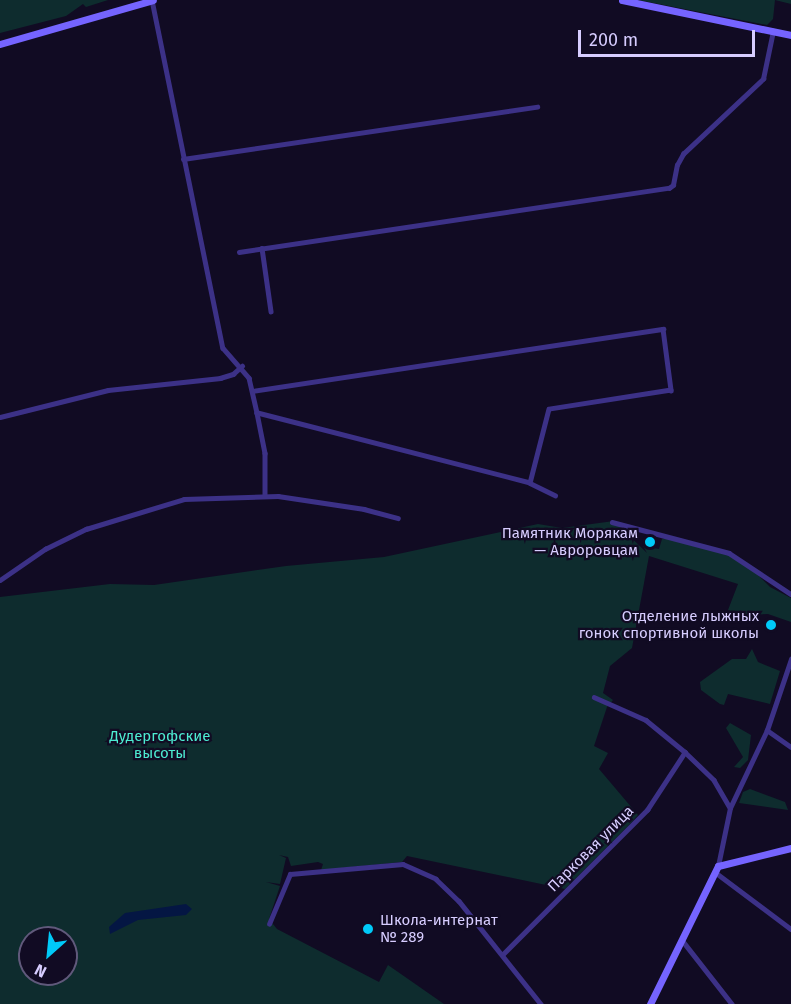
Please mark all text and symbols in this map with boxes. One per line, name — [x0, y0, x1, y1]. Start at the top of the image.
scale bar — [581, 18, 758, 56]
text: 200 m — [589, 29, 638, 51]
place label: Памятник Морякам — Авроровцам — [502, 524, 638, 559]
marker: Памятник Морякам — Авроровцам — [643, 535, 657, 549]
place label: Отделение лыжных гонок спортивной школы — [579, 607, 759, 642]
marker: Отделение лыжных гонок спортивной школы — [764, 618, 778, 632]
park label: Дудергофские высоты — [110, 727, 210, 762]
street label: Парковая улица — [544, 802, 638, 896]
place label: Школа-интернат № 289 — [380, 911, 498, 946]
marker: Школа-интернат № 289 — [361, 922, 375, 936]
north arrow — [18, 926, 78, 986]
text: N — [31, 960, 50, 982]

